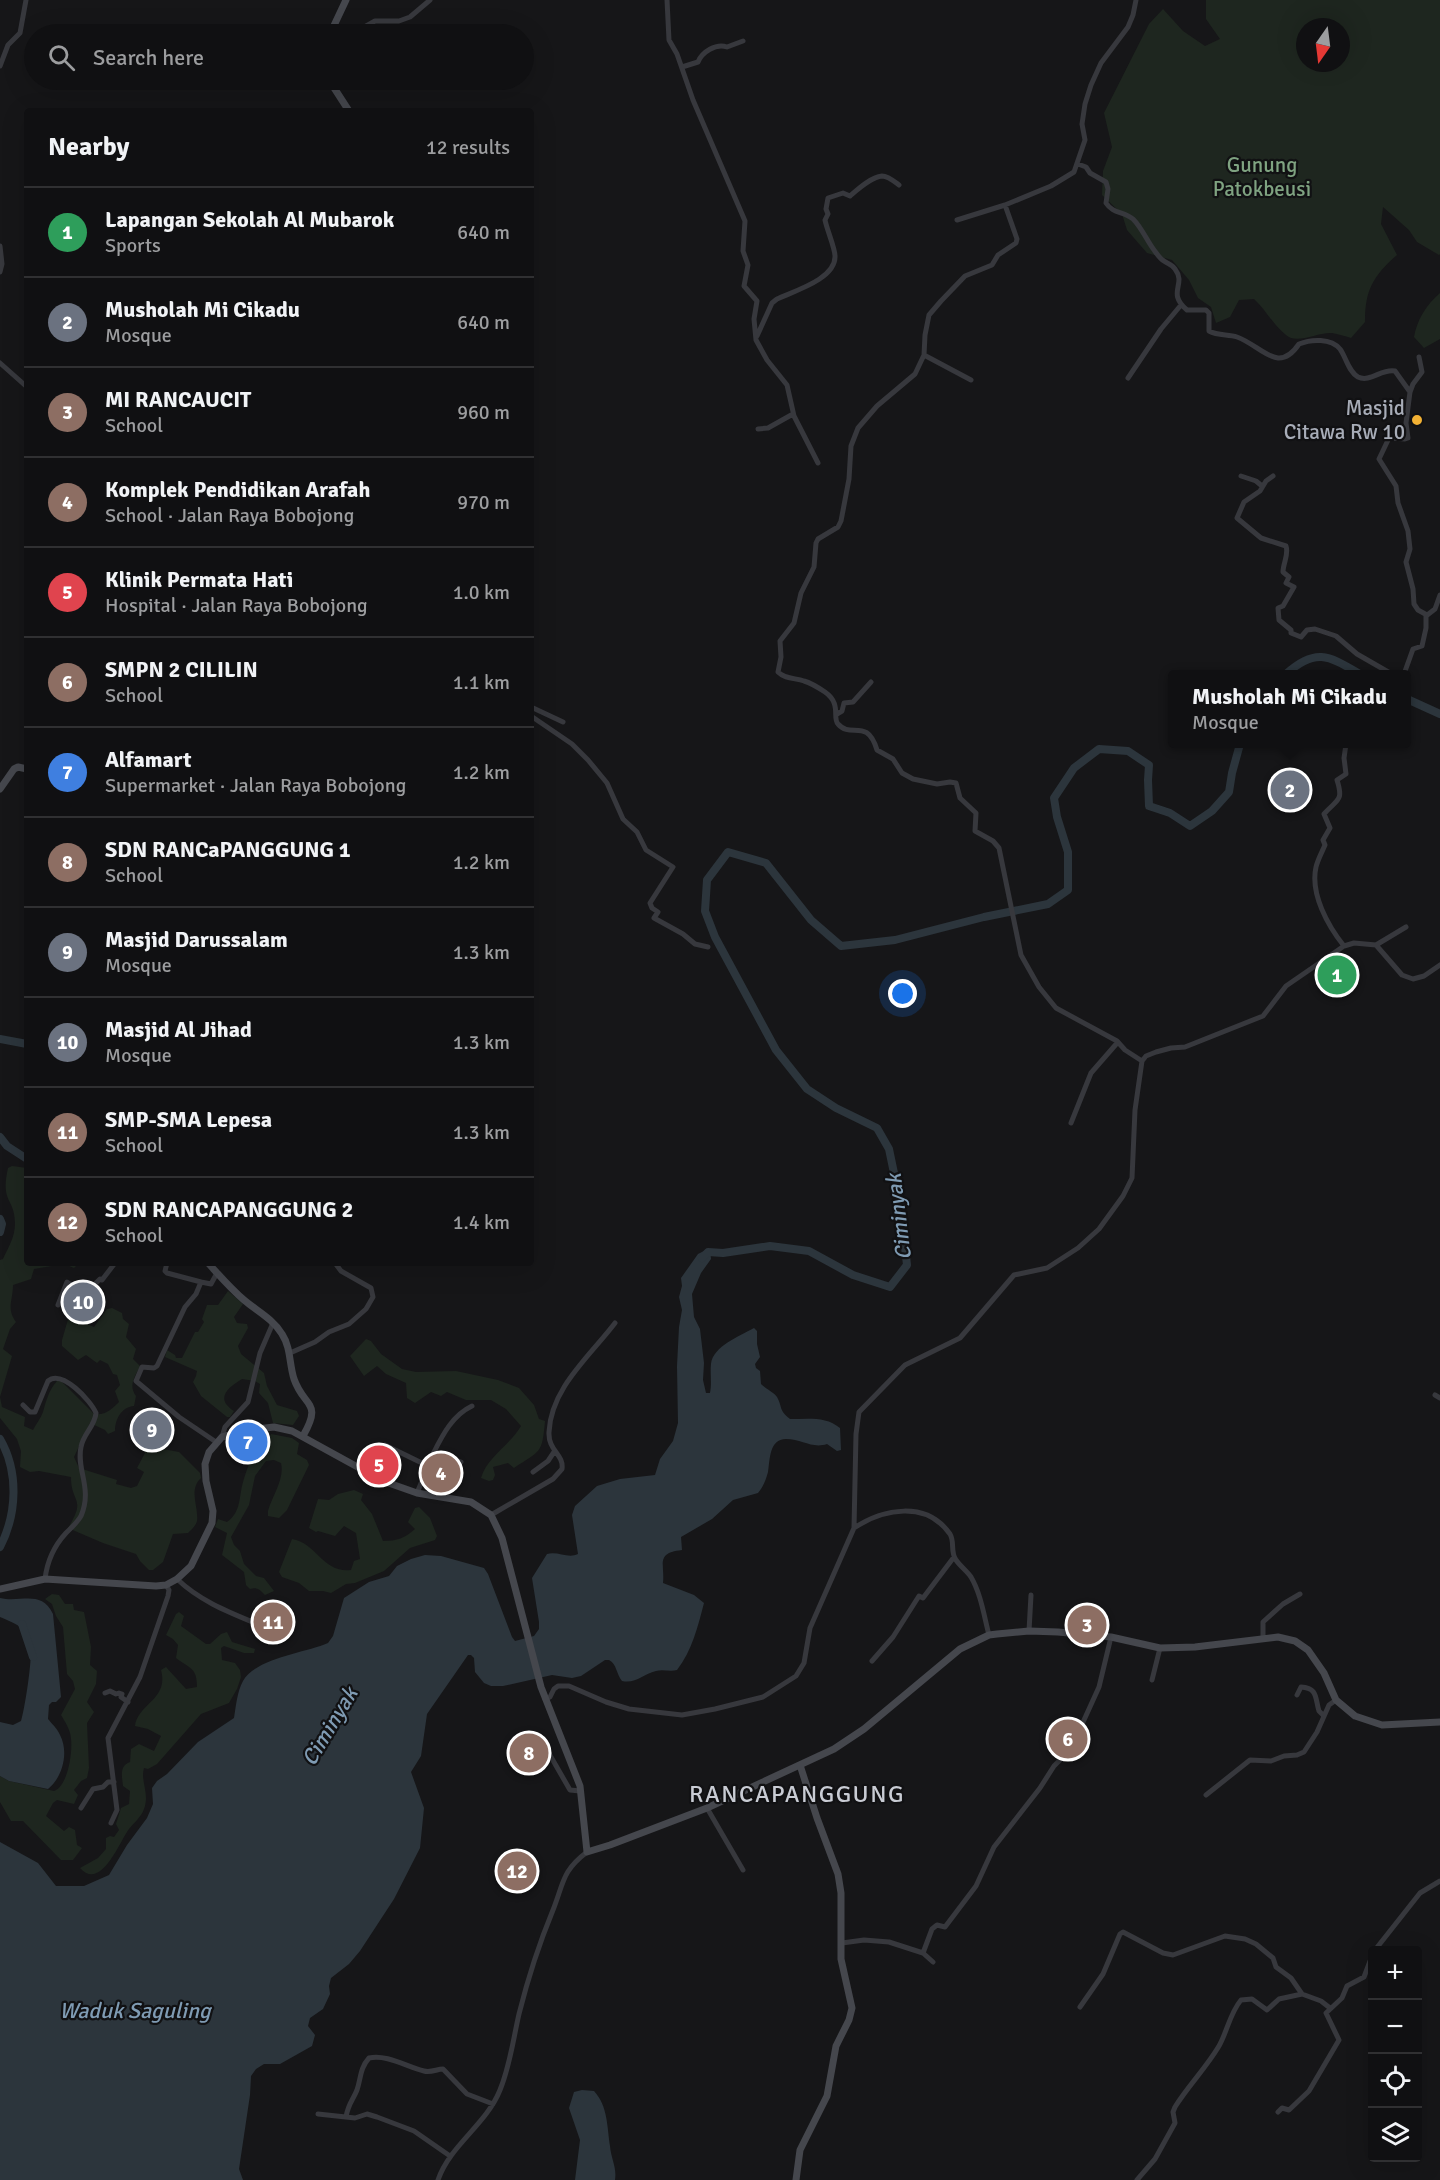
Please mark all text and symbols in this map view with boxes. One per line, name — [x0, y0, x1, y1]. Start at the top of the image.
north arrow — [1296, 18, 1350, 72]
search box — [24, 24, 534, 90]
icon: search — [45, 41, 78, 74]
text: Search here — [93, 44, 204, 71]
text: Nearby — [48, 131, 129, 163]
text: 12 results — [426, 135, 510, 160]
park label: Gunung Patokbeusi — [1213, 152, 1311, 202]
text: Lapangan Sekolah Al Mubarok — [105, 206, 394, 233]
text: 1 — [62, 220, 73, 245]
text: 640 m — [457, 220, 510, 245]
text: Sports — [105, 233, 161, 258]
text: Musholah Mi Cikadu — [105, 296, 300, 323]
text: 2 — [62, 310, 73, 335]
text: 640 m — [457, 310, 510, 335]
text: Mosque — [105, 323, 172, 348]
text: MI RANCAUCIT — [105, 386, 251, 413]
place label: Masjid Citawa Rw 10 — [1284, 395, 1405, 445]
text: 3 — [62, 400, 73, 425]
text: 960 m — [457, 400, 510, 425]
text: School — [105, 413, 163, 438]
marker: Masjid Citawa Rw 10 — [1410, 413, 1424, 427]
text: Komplek Pendidikan Arafah — [105, 476, 370, 503]
text: 4 — [62, 490, 73, 515]
text: 970 m — [457, 490, 510, 515]
text: School · Jalan Raya Bobojong — [105, 503, 354, 528]
text: Klinik Permata Hati — [105, 566, 293, 593]
text: 5 — [62, 580, 73, 605]
text: 1.0 km — [453, 580, 510, 605]
text: Hospital · Jalan Raya Bobojong — [105, 593, 368, 618]
text: SMPN 2 CILILIN — [105, 656, 258, 683]
text: 6 — [62, 670, 73, 695]
text: 1.1 km — [453, 670, 510, 695]
popup — [1168, 670, 1411, 748]
text: School — [105, 683, 163, 708]
text: Musholah Mi Cikadu — [1192, 683, 1387, 710]
text: Mosque — [1192, 710, 1259, 735]
text: Alfamart — [105, 746, 192, 773]
text: 7 — [62, 760, 73, 785]
text: 1.2 km — [453, 760, 510, 785]
pin: 2 — [1270, 768, 1310, 812]
text: Supermarket · Jalan Raya Bobojong — [105, 773, 406, 798]
text: SDN RANCaPANGGUNG 1 — [105, 836, 351, 863]
text: 8 — [62, 850, 73, 875]
text: 1.2 km — [453, 850, 510, 875]
text: School — [105, 863, 163, 888]
text: Masjid Darussalam — [105, 926, 288, 953]
text: 9 — [62, 940, 73, 965]
text: 1.3 km — [453, 940, 510, 965]
pin: 1 — [1318, 952, 1356, 998]
text: Mosque — [105, 953, 172, 978]
your location — [888, 979, 917, 1008]
text: Masjid Al Jihad — [105, 1016, 252, 1043]
text: 10 — [57, 1030, 78, 1055]
text: 1.3 km — [453, 1030, 510, 1055]
text: Mosque — [105, 1043, 172, 1068]
text: SMP-SMA Lepesa — [105, 1106, 272, 1133]
text: 11 — [57, 1120, 78, 1145]
text: 1.3 km — [453, 1120, 510, 1145]
text: School — [105, 1133, 163, 1158]
water label: Ciminyak — [880, 1170, 917, 1262]
text: SDN RANCAPANGGUNG 2 — [105, 1196, 353, 1223]
text: 12 — [57, 1210, 78, 1235]
text: 1.4 km — [453, 1210, 510, 1235]
text: School — [105, 1223, 163, 1248]
pin: 10 — [64, 1280, 103, 1324]
pin: 9 — [132, 1408, 172, 1452]
pin: 7 — [228, 1420, 268, 1464]
pin: 5 — [360, 1442, 398, 1488]
pin: 4 — [422, 1450, 460, 1496]
pin: 11 — [254, 1600, 292, 1644]
pin: 3 — [1068, 1602, 1106, 1648]
water label: Ciminyak — [296, 1681, 364, 1770]
pin: 6 — [1048, 1716, 1088, 1762]
pin: 8 — [510, 1730, 548, 1776]
district label: RANCAPANGGUNG — [689, 1779, 905, 1809]
pin: 12 — [498, 1848, 536, 1894]
map controls — [1368, 1946, 1422, 2162]
button: + — [1368, 1946, 1422, 2000]
water label: Waduk Saguling — [59, 1997, 213, 2024]
button: − — [1368, 2000, 1422, 2054]
button: locate — [1368, 2054, 1422, 2108]
button: layers — [1368, 2108, 1422, 2162]

